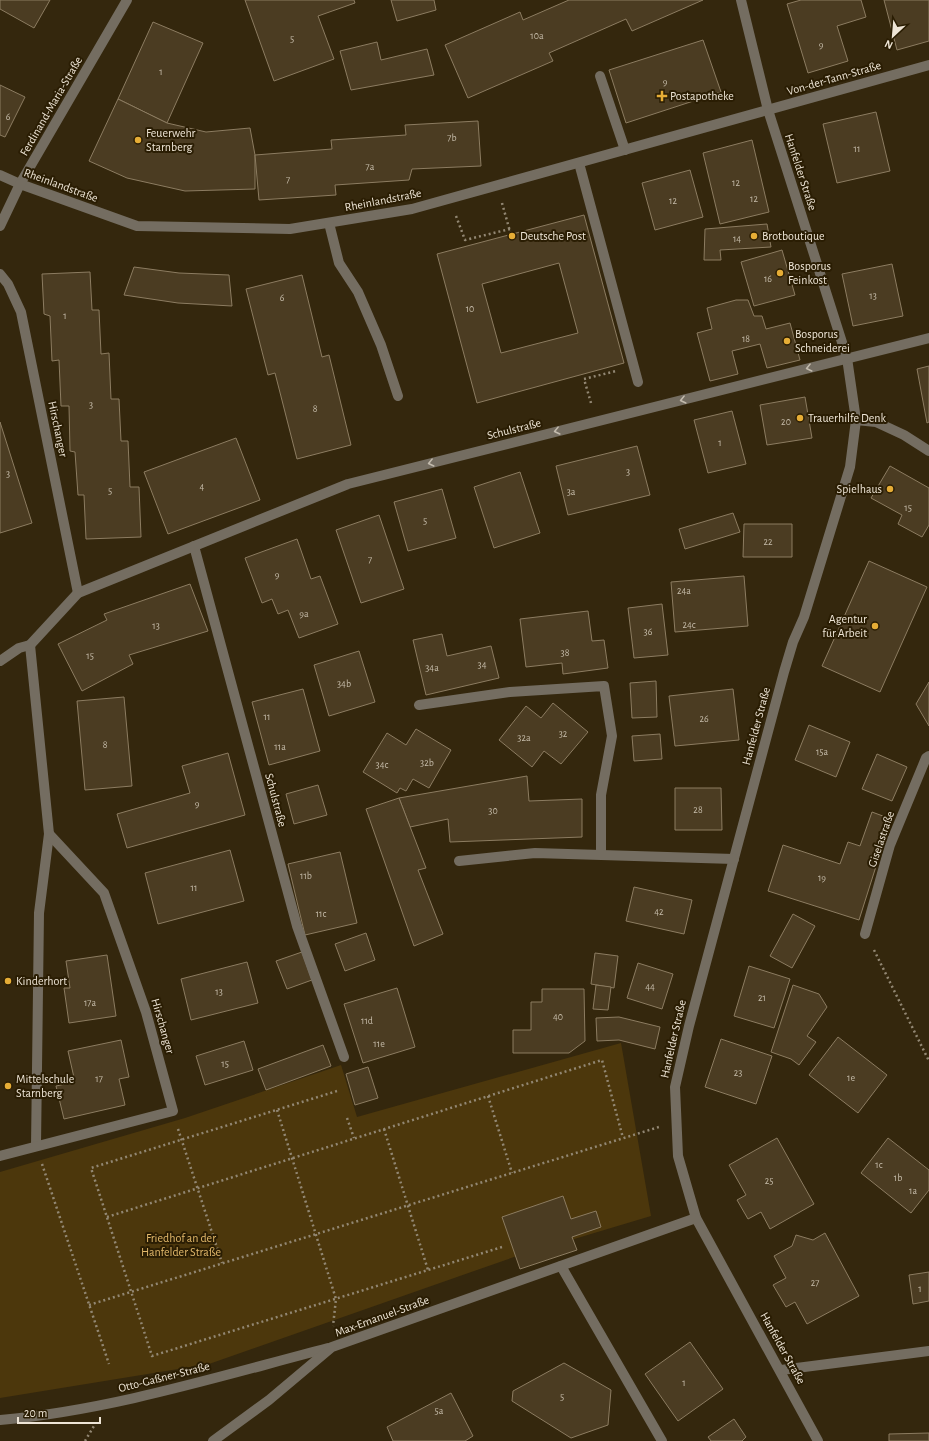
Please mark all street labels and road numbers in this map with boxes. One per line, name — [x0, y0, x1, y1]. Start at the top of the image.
street label: Ferdinand-Maria-Straße — [18, 54, 84, 158]
street label: Von-der-Tann-Straße — [786, 59, 882, 97]
street label: Hanfelder Straße — [783, 132, 819, 212]
street label: Rheinlandstraße — [22, 166, 100, 204]
street label: Rheinlandstraße — [344, 187, 422, 213]
street label: Hirschanger — [46, 400, 70, 458]
street label: Schulstraße — [486, 417, 542, 441]
street label: Hanfelder Straße — [740, 686, 772, 766]
street label: Schulstraße — [263, 772, 289, 828]
street label: Giselastraße — [866, 809, 896, 869]
street label: Hirschanger — [149, 997, 177, 1055]
street label: Hanfelder Straße — [658, 999, 688, 1079]
street label: Max-Emanuel-Straße — [333, 1293, 431, 1339]
street label: Hanfelder Straße — [758, 1310, 808, 1386]
street label: Otto-Gaßner-Straße — [117, 1360, 211, 1394]

